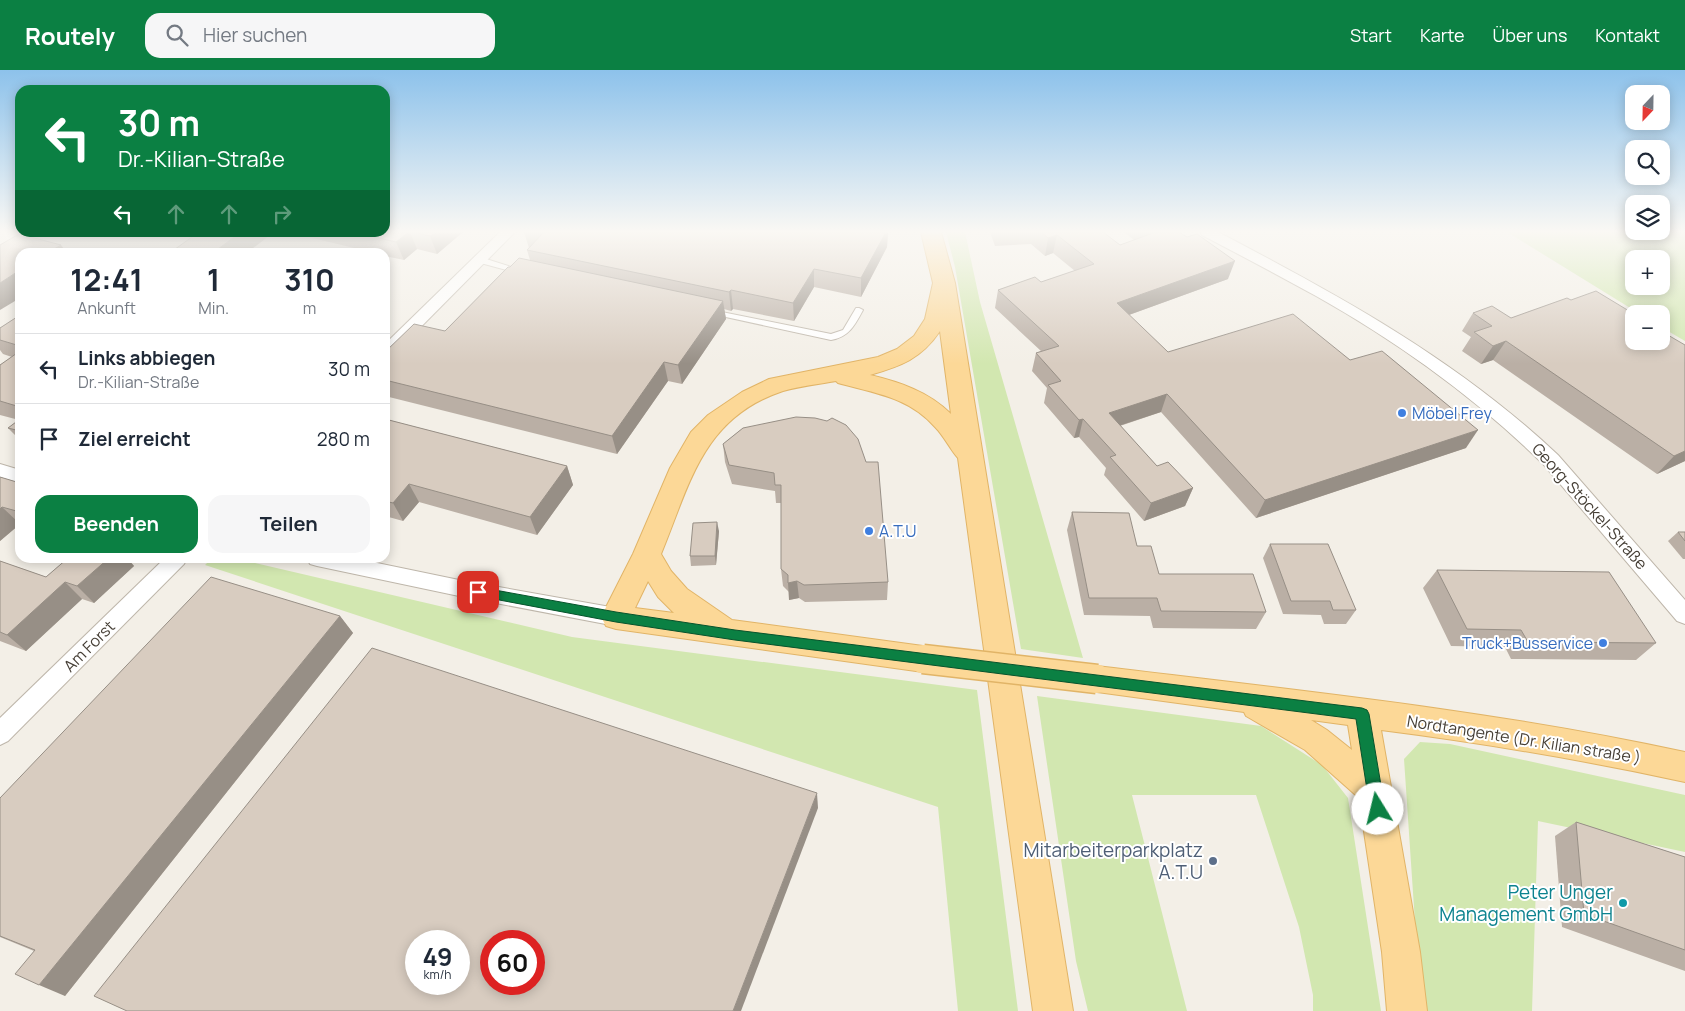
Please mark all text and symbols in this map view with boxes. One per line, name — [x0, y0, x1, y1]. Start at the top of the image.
search box — [145, 13, 495, 58]
text: Routely — [25, 19, 115, 52]
icon: search — [163, 21, 191, 49]
text: Hier suchen — [203, 22, 307, 48]
text: Start — [1350, 23, 1392, 47]
text: Karte — [1420, 23, 1465, 47]
text: Über uns — [1493, 23, 1567, 47]
text: Kontakt — [1595, 23, 1660, 47]
north arrow — [1625, 85, 1670, 130]
map controls — [1625, 85, 1670, 350]
text: 30 m — [118, 99, 200, 147]
icon: left — [35, 105, 100, 170]
button: search — [1625, 140, 1670, 185]
text: Dr.-Kilian-Straße — [118, 144, 285, 174]
button: layers — [1625, 195, 1670, 240]
icon: left — [109, 200, 137, 228]
icon: ahead — [162, 200, 190, 228]
icon: ahead — [215, 200, 243, 228]
icon: right — [268, 200, 296, 228]
button: + — [1625, 250, 1670, 295]
text: 12:41 — [70, 259, 143, 300]
text: 1 — [207, 259, 220, 300]
text: 310 — [284, 259, 335, 300]
text: Ankunft — [77, 297, 136, 319]
text: Min. — [198, 297, 229, 319]
text: m — [303, 297, 316, 319]
button: − — [1625, 305, 1670, 350]
text: Links abbiegen — [78, 345, 215, 371]
icon: left — [35, 355, 63, 383]
text: 30 m — [328, 356, 370, 382]
text: Dr.-Kilian-Straße — [78, 371, 199, 393]
place label: Möbel Frey — [1412, 402, 1493, 424]
marker: Möbel Frey — [1396, 407, 1408, 419]
icon: arrive — [35, 425, 63, 453]
text: Ziel erreicht — [78, 426, 191, 452]
text: 280 m — [317, 426, 370, 452]
street label: Georg-Stöckel-Straße — [1527, 438, 1653, 574]
button: Beenden — [35, 495, 198, 553]
button: Teilen — [208, 495, 370, 553]
place label: A.T.U — [879, 520, 916, 542]
marker: A.T.U — [863, 525, 875, 537]
pin — [457, 571, 499, 613]
icon: arrive — [464, 578, 492, 606]
street label: Am Forst — [58, 615, 120, 677]
place label: Truck+Busservice — [1462, 632, 1593, 654]
marker: Truck+Busservice — [1597, 637, 1609, 649]
street label: Nordtangente (Dr. Kilian straße ) — [1405, 710, 1643, 768]
position arrow — [1351, 782, 1403, 834]
place label: Mitarbeiterparkplatz A.T.U — [1024, 837, 1203, 885]
marker: Mitarbeiterparkplatz A.T.U — [1207, 855, 1219, 867]
place label: Peter Unger Management GmbH — [1439, 879, 1613, 927]
marker: Peter Unger Management GmbH — [1617, 897, 1629, 909]
speed limit sign: 60 — [480, 930, 545, 995]
text: 49 — [422, 939, 453, 974]
text: km/h — [424, 966, 451, 983]

